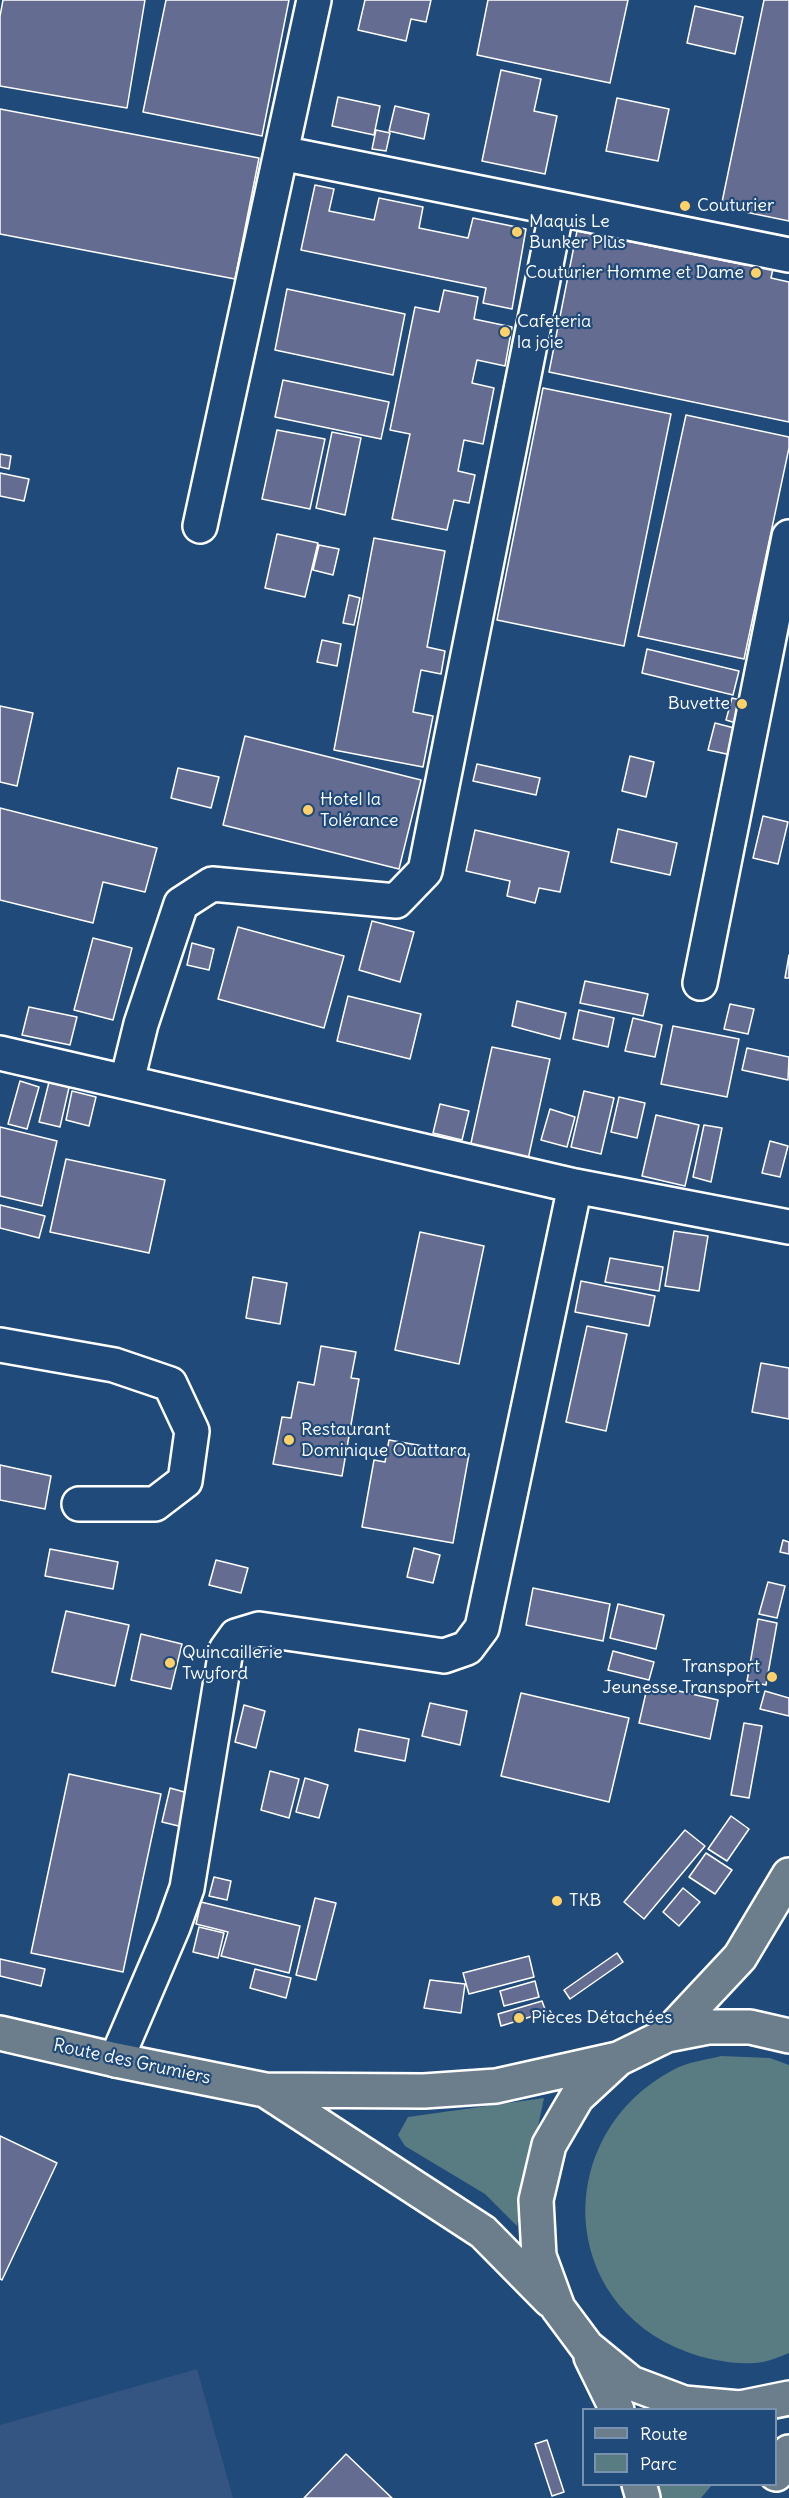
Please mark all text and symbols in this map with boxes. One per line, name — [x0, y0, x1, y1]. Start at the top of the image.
place label: Couturier — [697, 195, 774, 217]
marker: Couturier — [678, 199, 692, 213]
place label: Maquis Le Bunker Plus — [529, 211, 626, 254]
marker: Maquis Le Bunker Plus — [510, 225, 524, 239]
place label: Couturier Homme et Dame — [525, 262, 744, 284]
marker: Couturier Homme et Dame — [749, 266, 763, 280]
place label: Cafeteria la joie — [517, 311, 591, 354]
marker: Cafeteria la joie — [498, 325, 512, 339]
place label: Buvette — [668, 693, 730, 715]
marker: Buvette — [735, 697, 749, 711]
place label: Hotel la Tolérance — [320, 789, 398, 832]
marker: Hotel la Tolérance — [301, 803, 315, 817]
place label: Restaurant Dominique Ouattara — [301, 1419, 467, 1462]
marker: Restaurant Dominique Ouattara — [282, 1433, 296, 1447]
place label: Quincaillerie Twyford — [182, 1642, 283, 1684]
marker: Quincaillerie Twyford — [163, 1656, 177, 1670]
place label: Transport Jeunesse Transport — [602, 1656, 760, 1698]
marker: Transport Jeunesse Transport — [765, 1670, 779, 1684]
place label: TKB — [569, 1890, 601, 1912]
marker: TKB — [550, 1894, 564, 1908]
place label: Pièces Détachées — [531, 2007, 672, 2029]
marker: Pièces Détachées — [512, 2011, 526, 2025]
street label: Route des Grumiers — [51, 2035, 213, 2089]
legend — [582, 2408, 777, 2486]
text: Route — [640, 2422, 688, 2445]
text: Parc — [640, 2452, 677, 2475]

